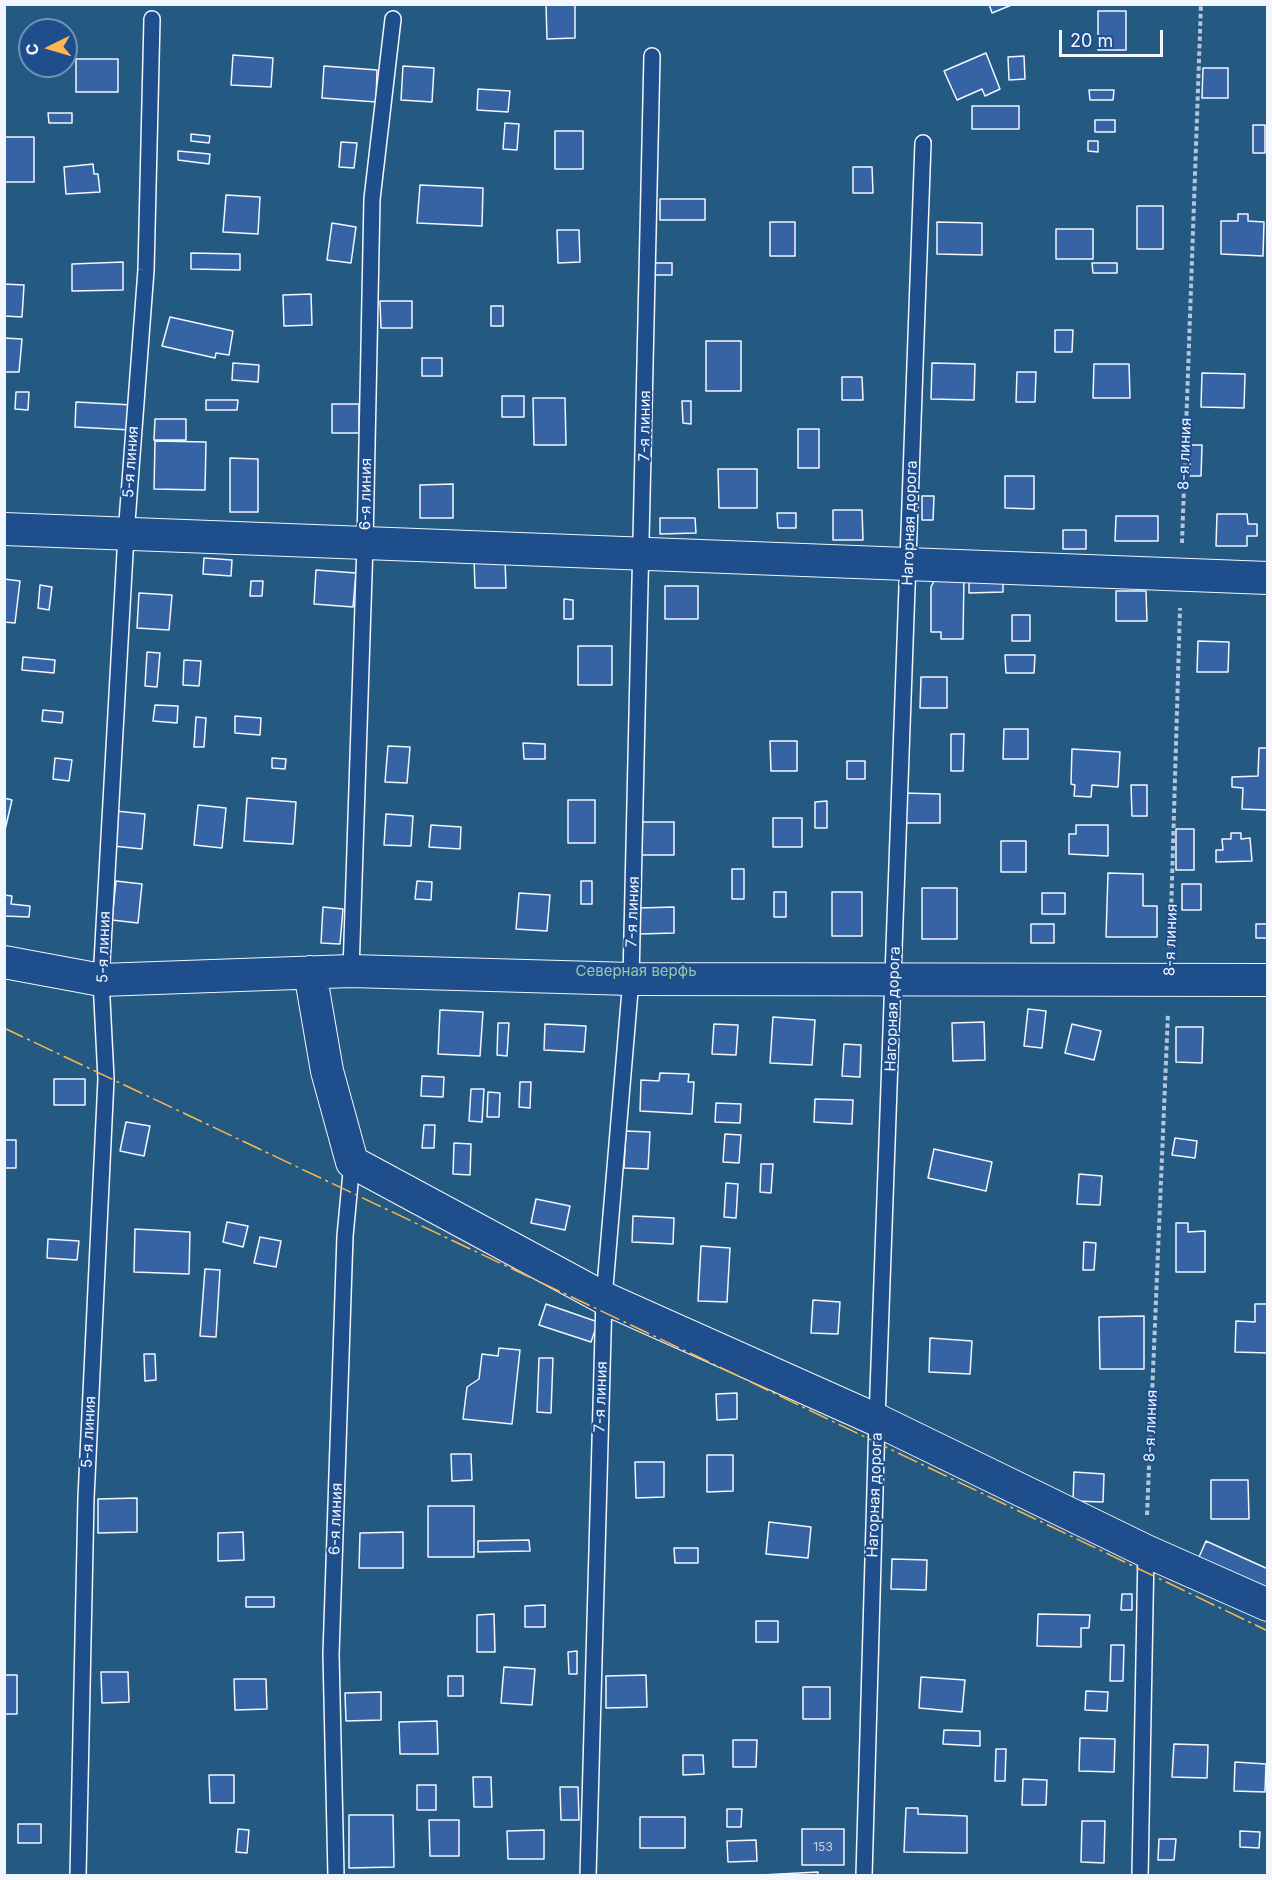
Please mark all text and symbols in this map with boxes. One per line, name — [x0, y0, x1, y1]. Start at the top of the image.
north arrow — [18, 18, 78, 78]
scale bar — [1062, 18, 1166, 56]
text: 20 m — [1070, 30, 1113, 51]
text: С — [22, 43, 43, 56]
street label: 7-я линия — [635, 390, 655, 462]
street label: 8-я линия — [1175, 418, 1195, 490]
street label: 5-я линия — [120, 425, 142, 499]
street label: 6-я линия — [356, 458, 376, 530]
street label: Нагорная дорога — [899, 460, 921, 586]
street label: 7-я линия — [623, 876, 643, 948]
street label: 8-я линия — [1161, 904, 1181, 976]
street label: 5-я линия — [94, 911, 114, 983]
street label: Нагорная дорога — [882, 946, 904, 1072]
park label: Северная верфь — [575, 962, 697, 980]
street label: 7-я линия — [591, 1361, 611, 1433]
street label: 8-я линия — [1141, 1390, 1161, 1462]
street label: 5-я линия — [78, 1396, 100, 1468]
street label: Нагорная дорога — [864, 1432, 886, 1558]
street label: 6-я линия — [326, 1483, 346, 1555]
house number: 153 — [813, 1840, 833, 1854]

